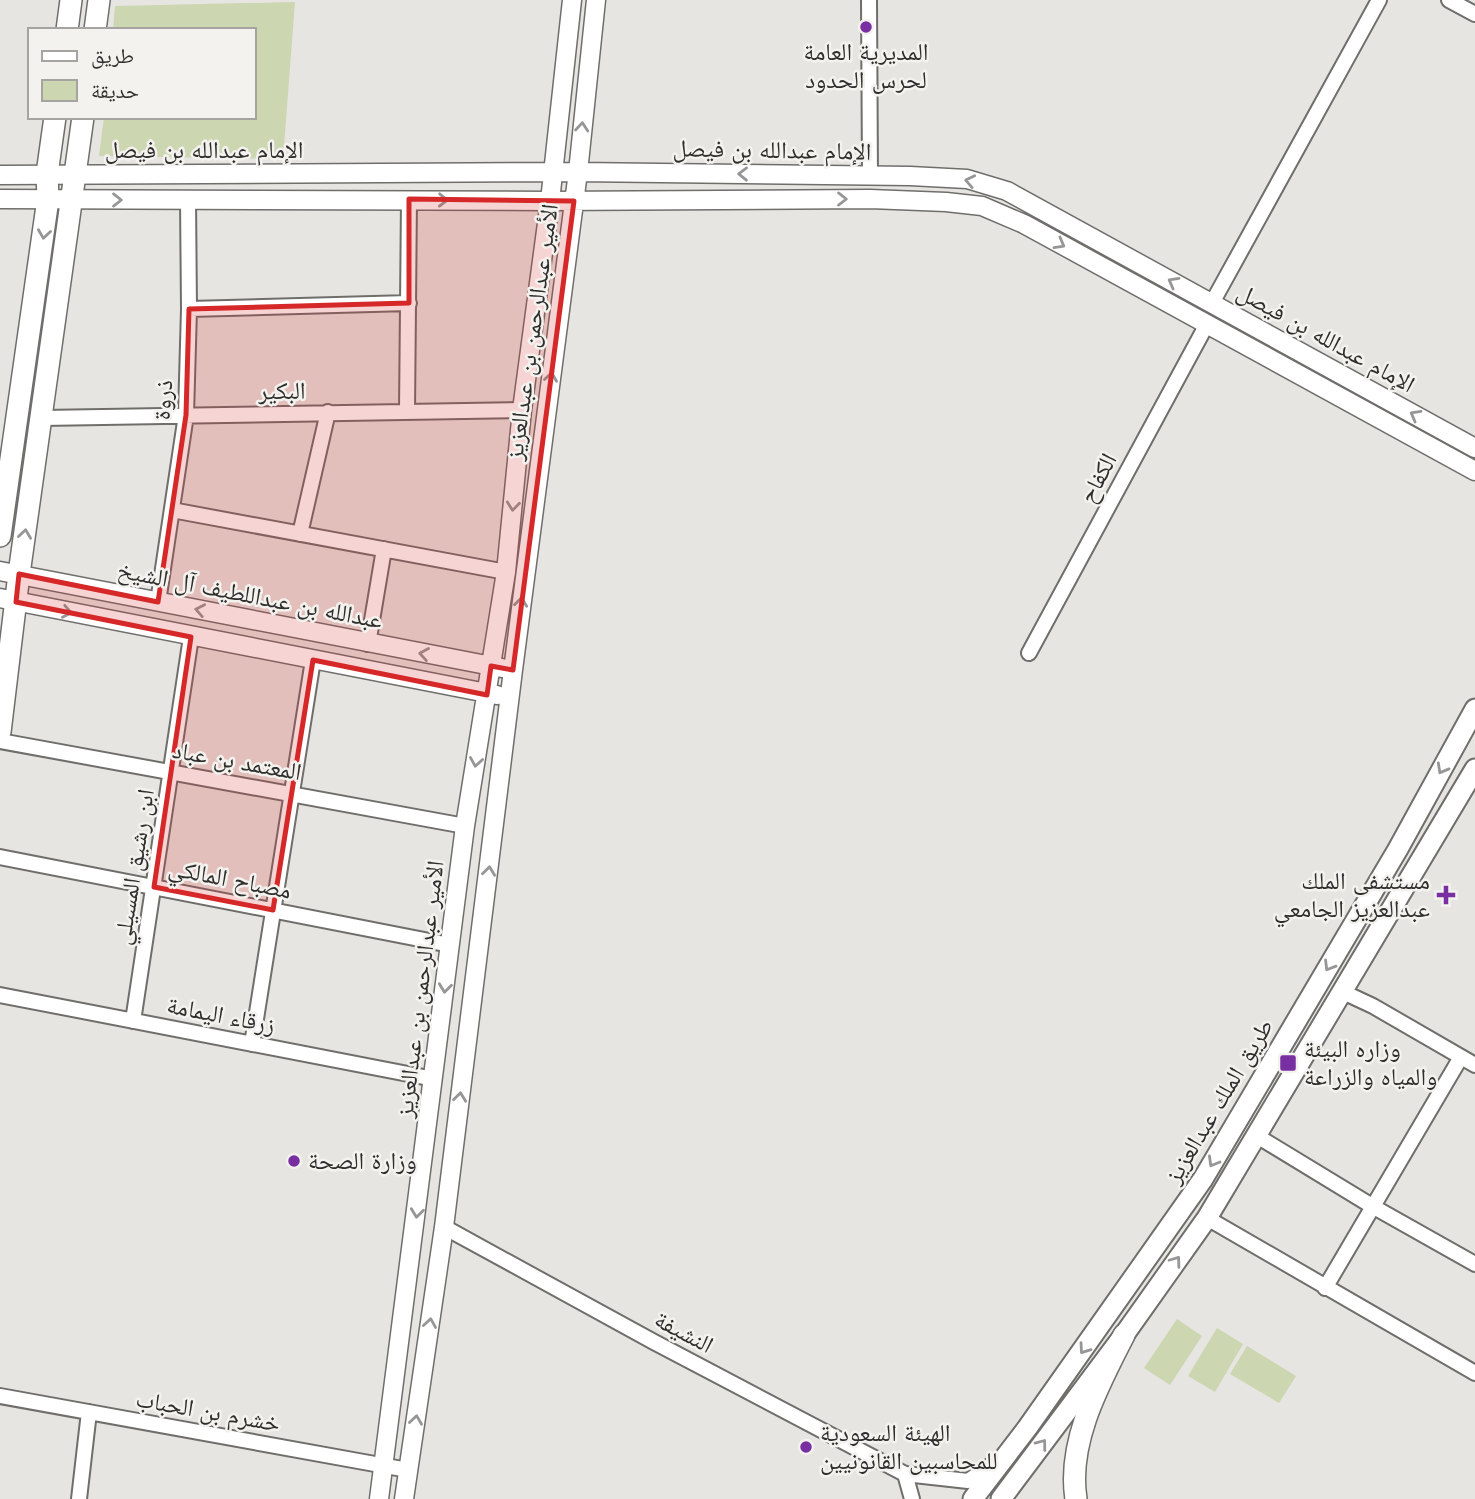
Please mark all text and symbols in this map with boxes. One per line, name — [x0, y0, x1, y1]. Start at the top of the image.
marker: المديرية العامة لحرس الحدود — [858, 19, 874, 35]
legend — [28, 28, 256, 119]
place label: المديرية العامة لحرس الحدود — [804, 34, 928, 97]
text: طريق — [91, 41, 134, 71]
text: حديقة — [91, 76, 139, 106]
one-way arrow — [574, 121, 589, 132]
street label: الإمام عبدالله بن فيصل — [672, 130, 872, 169]
street label: الإمام عبدالله بن فيصل — [105, 132, 303, 167]
one-way arrow — [737, 167, 748, 182]
one-way arrow — [964, 175, 976, 190]
one-way arrow — [837, 191, 847, 207]
one-way arrow — [112, 192, 123, 208]
one-way arrow — [438, 192, 448, 208]
street label: الأمير عبدالرحمن بن عبدالعزيز — [496, 201, 567, 463]
one-way arrow — [36, 228, 51, 239]
one-way arrow — [1053, 235, 1065, 249]
street label: الإمام عبدالله بن فيصل — [1231, 274, 1422, 401]
one-way arrow — [1168, 277, 1180, 290]
one-way arrow — [543, 371, 558, 382]
street label: البكير — [257, 373, 306, 408]
street label: ذروة — [144, 379, 181, 421]
one-way arrow — [1410, 410, 1422, 423]
street label: الكفاح — [1070, 446, 1125, 509]
one-way arrow — [506, 501, 521, 512]
one-way arrow — [17, 528, 32, 540]
street label: عبدالله بن عبداللطيف آل الشيخ — [115, 552, 386, 637]
one-way arrow — [514, 596, 529, 608]
one-way arrow — [61, 603, 73, 618]
one-way arrow — [194, 604, 206, 619]
one-way arrow — [418, 647, 430, 662]
street label: المعتمد بن عباد — [170, 732, 305, 789]
one-way arrow — [469, 756, 484, 768]
one-way arrow — [1437, 761, 1450, 774]
street label: ابن رشيق المسيلي — [104, 786, 165, 948]
street label: مصباح المالكي — [165, 849, 295, 910]
street label: الأمير عبدالرحمن بن عبدالعزيز — [386, 858, 453, 1120]
place label: مستشفى الملك عبدالعزيز الجامعي — [1274, 863, 1430, 928]
one-way arrow — [481, 865, 496, 877]
marker: مستشفى الملك عبدالعزيز الجامعي — [1436, 885, 1456, 905]
one-way arrow — [1324, 958, 1337, 971]
one-way arrow — [438, 982, 453, 993]
street label: زرقاء اليمامة — [164, 987, 278, 1042]
street label: طريق الملك عبدالعزيز — [1155, 1012, 1282, 1191]
place label: وزاره البيئة والمياه والزراعة — [1304, 1031, 1437, 1094]
marker: وزاره البيئة والمياه والزراعة — [1278, 1053, 1298, 1073]
one-way arrow — [453, 1091, 468, 1103]
place label: وزارة الصحة — [308, 1143, 417, 1178]
marker: وزارة الصحة — [286, 1153, 302, 1169]
one-way arrow — [1208, 1154, 1221, 1167]
one-way arrow — [409, 1207, 424, 1219]
one-way arrow — [1168, 1256, 1181, 1269]
street label: النشيفة — [648, 1301, 720, 1362]
one-way arrow — [422, 1317, 437, 1328]
one-way arrow — [1080, 1341, 1092, 1354]
street label: خشرم بن الحباب — [133, 1381, 283, 1440]
one-way arrow — [408, 1414, 423, 1426]
place label: الهيئة السعودية للمحاسبين القانونيين — [820, 1415, 998, 1478]
marker: الهيئة السعودية للمحاسبين القانونيين — [798, 1439, 814, 1455]
one-way arrow — [1034, 1440, 1046, 1452]

